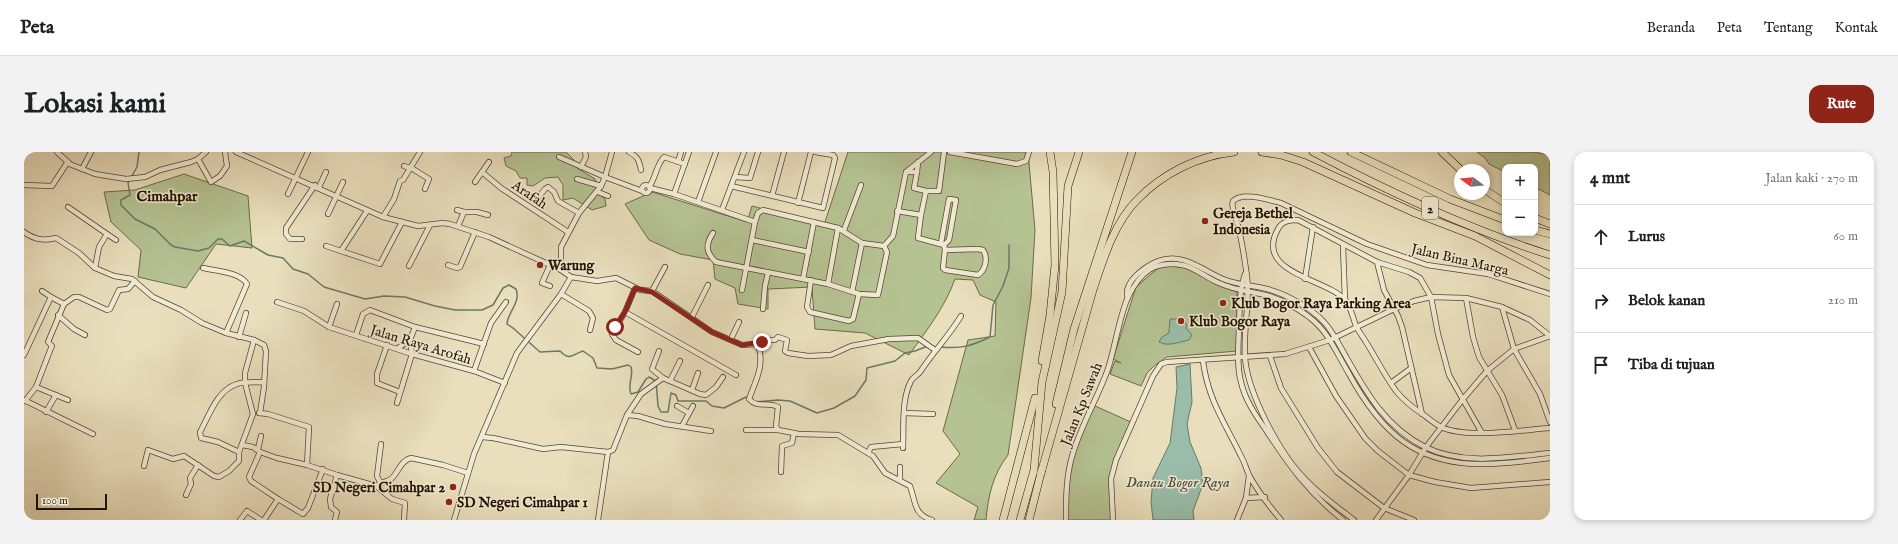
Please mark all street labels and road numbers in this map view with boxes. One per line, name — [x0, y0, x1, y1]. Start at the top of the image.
street label: Arafah — [507, 176, 551, 214]
road number: 2 — [1422, 197, 1438, 219]
street label: Jalan Bina Marga — [1407, 240, 1511, 280]
street label: Jalan Raya Arofah — [366, 320, 474, 369]
street label: Jalan Kp Sawah — [1056, 360, 1107, 451]

